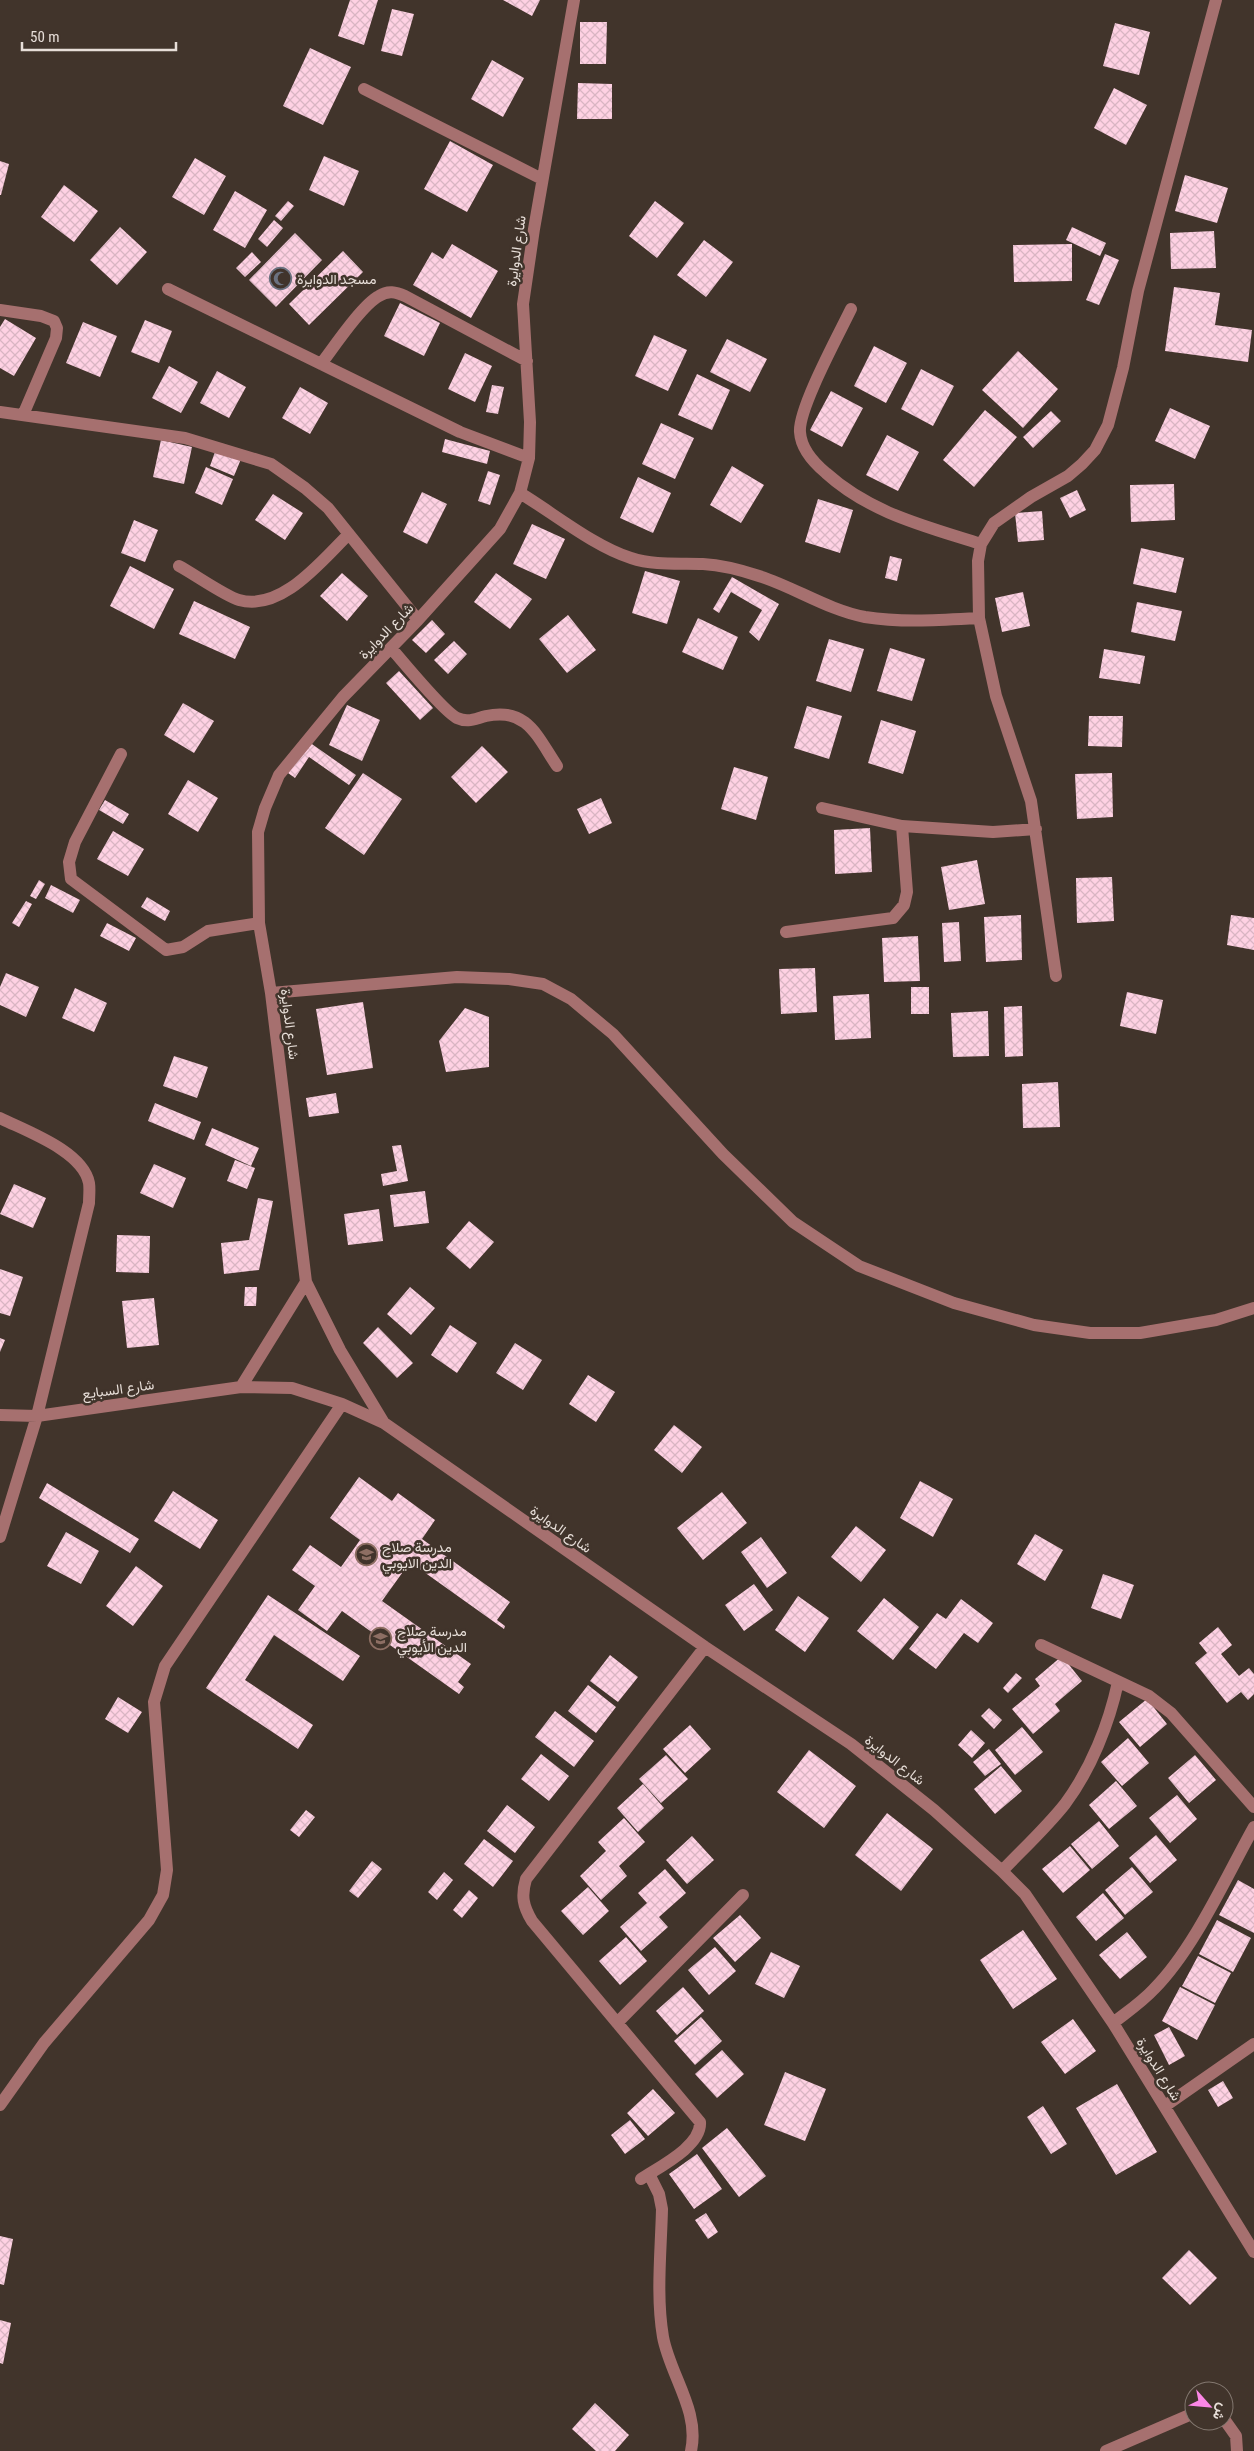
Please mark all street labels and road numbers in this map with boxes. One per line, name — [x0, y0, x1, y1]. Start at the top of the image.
street label: شارع الدوايرة — [503, 215, 532, 288]
street label: شارع الدوايرة — [355, 600, 419, 664]
street label: شارع الدوايرة — [275, 988, 302, 1061]
street label: شارع السبايع — [81, 1376, 155, 1405]
street label: شارع الدوايرة — [526, 1502, 595, 1558]
street label: شارع الدوايرة — [860, 1732, 928, 1791]
street label: شارع الدوايرة — [1131, 2035, 1185, 2105]

